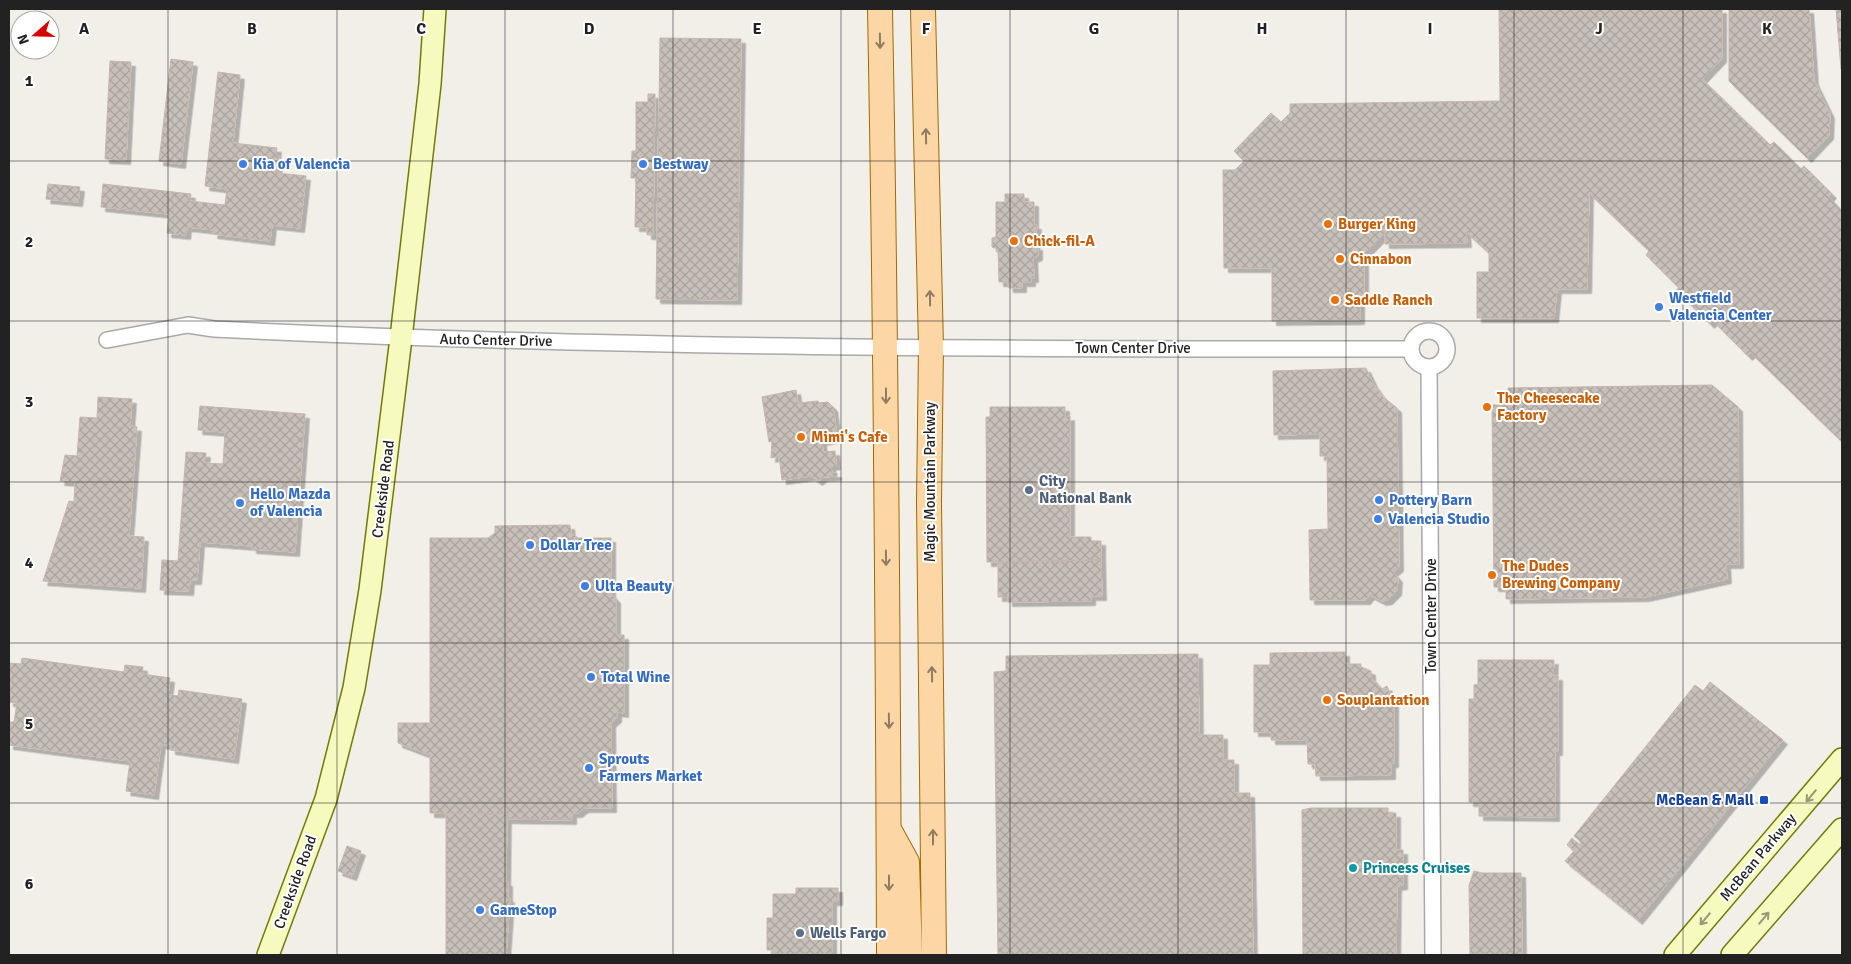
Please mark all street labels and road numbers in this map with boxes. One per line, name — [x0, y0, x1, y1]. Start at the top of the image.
street label: Auto Center Drive — [439, 330, 553, 350]
street label: Town Center Drive — [1075, 339, 1191, 357]
street label: Magic Mountain Parkway — [921, 402, 939, 562]
street label: Creekside Road — [368, 439, 398, 539]
street label: Town Center Drive — [1422, 558, 1440, 674]
street label: McBean Parkway — [1716, 810, 1800, 904]
street label: Creekside Road — [270, 833, 320, 931]

